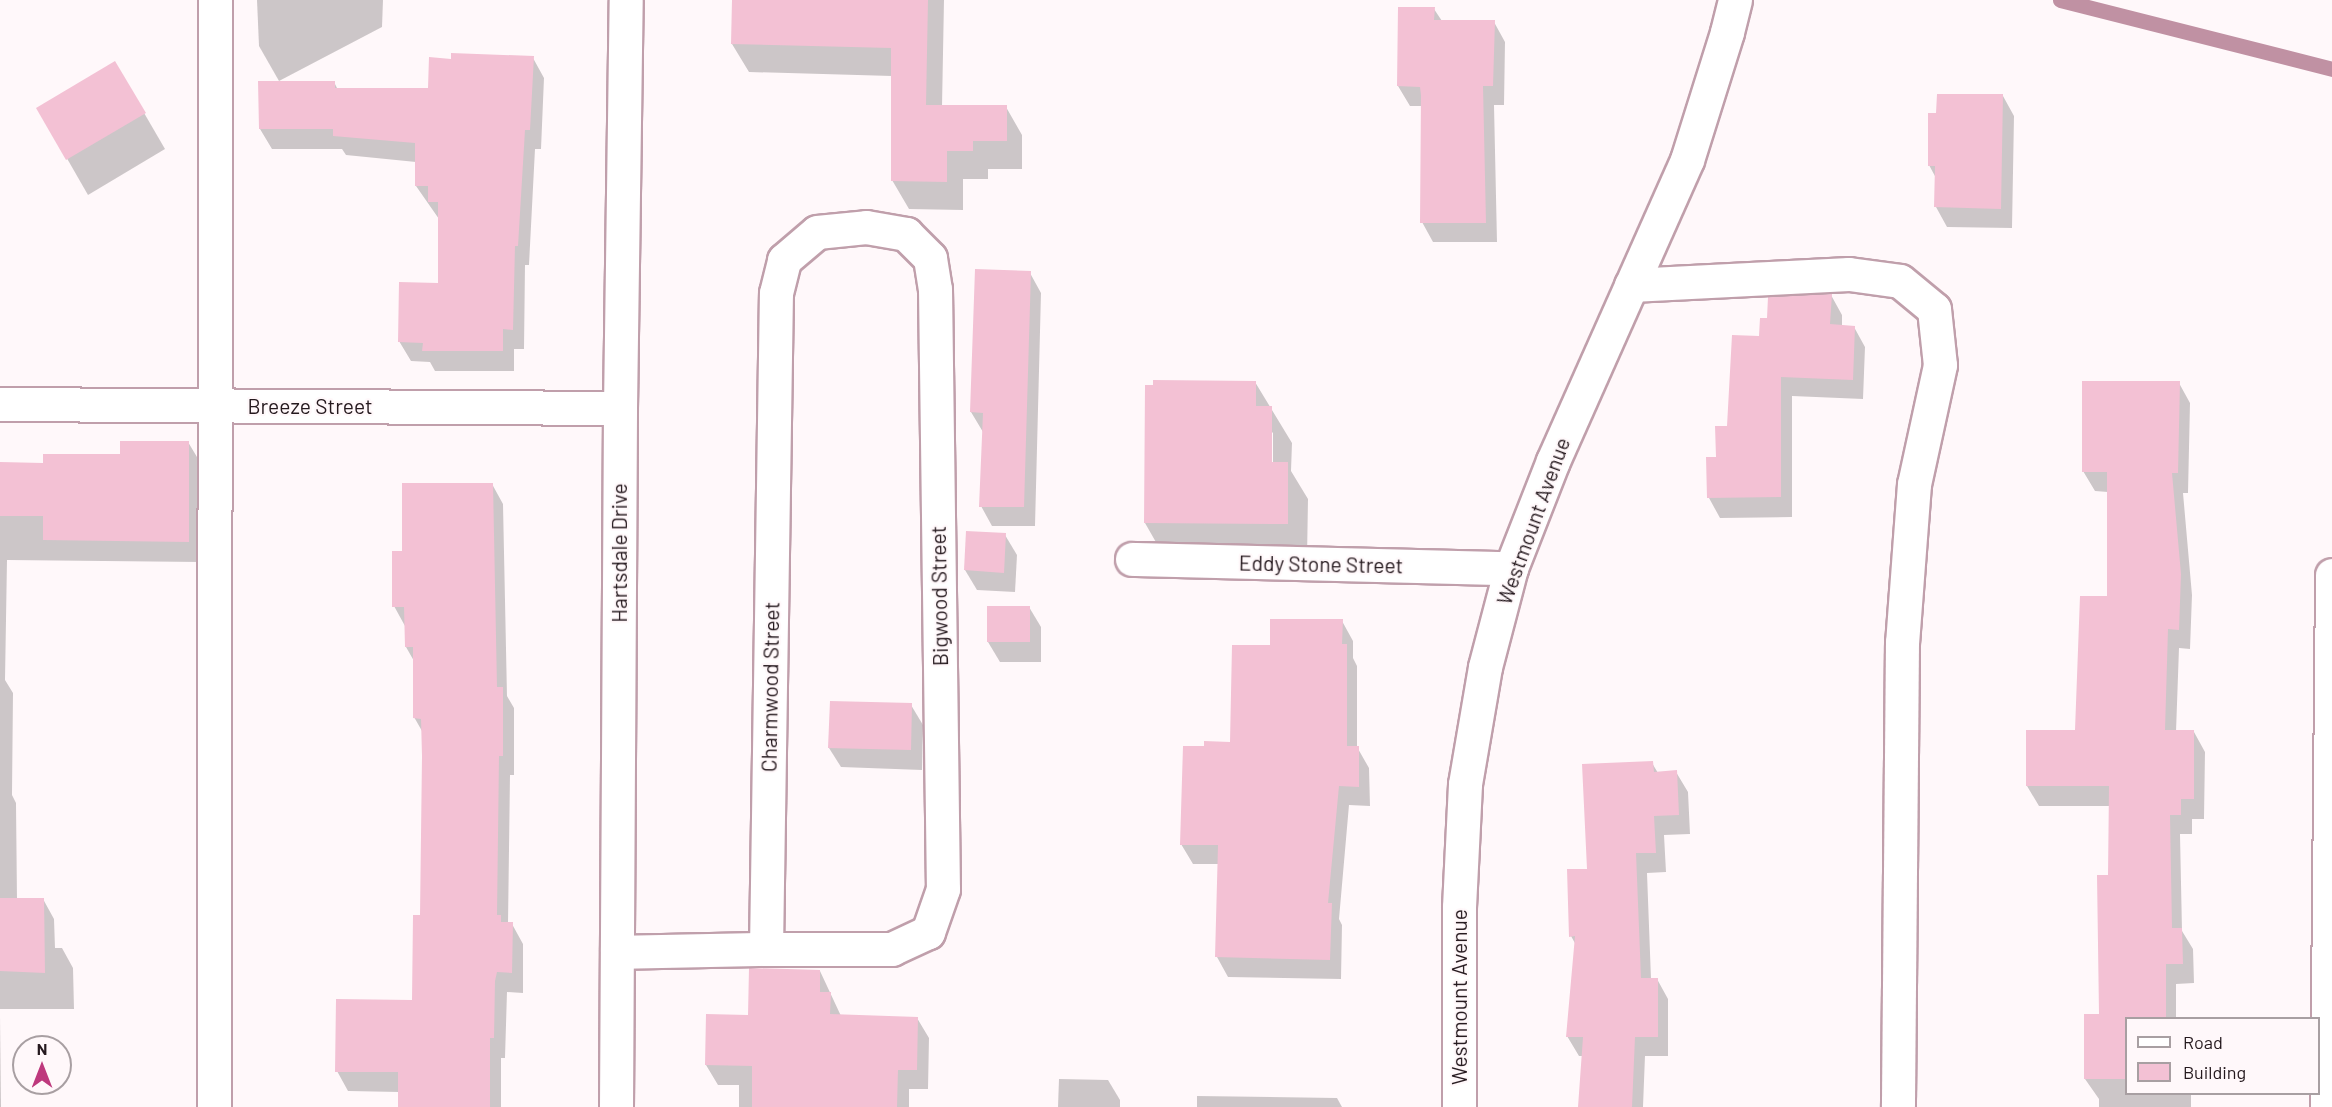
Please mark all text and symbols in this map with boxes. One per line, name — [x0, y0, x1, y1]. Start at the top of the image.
street label: Breeze Street — [247, 393, 373, 419]
street label: Westmount Avenue — [1491, 434, 1575, 608]
street label: Hartsdale Drive — [606, 483, 632, 623]
street label: Bigwood Street — [925, 526, 953, 666]
street label: Eddy Stone Street — [1239, 550, 1403, 578]
street label: Charmwood Street — [756, 602, 784, 772]
street label: Westmount Avenue — [1446, 909, 1472, 1085]
legend — [2125, 1017, 2320, 1095]
text: Road — [2183, 1031, 2223, 1053]
north arrow — [12, 1035, 72, 1095]
text: N — [37, 1039, 47, 1058]
text: Building — [2183, 1061, 2246, 1083]

